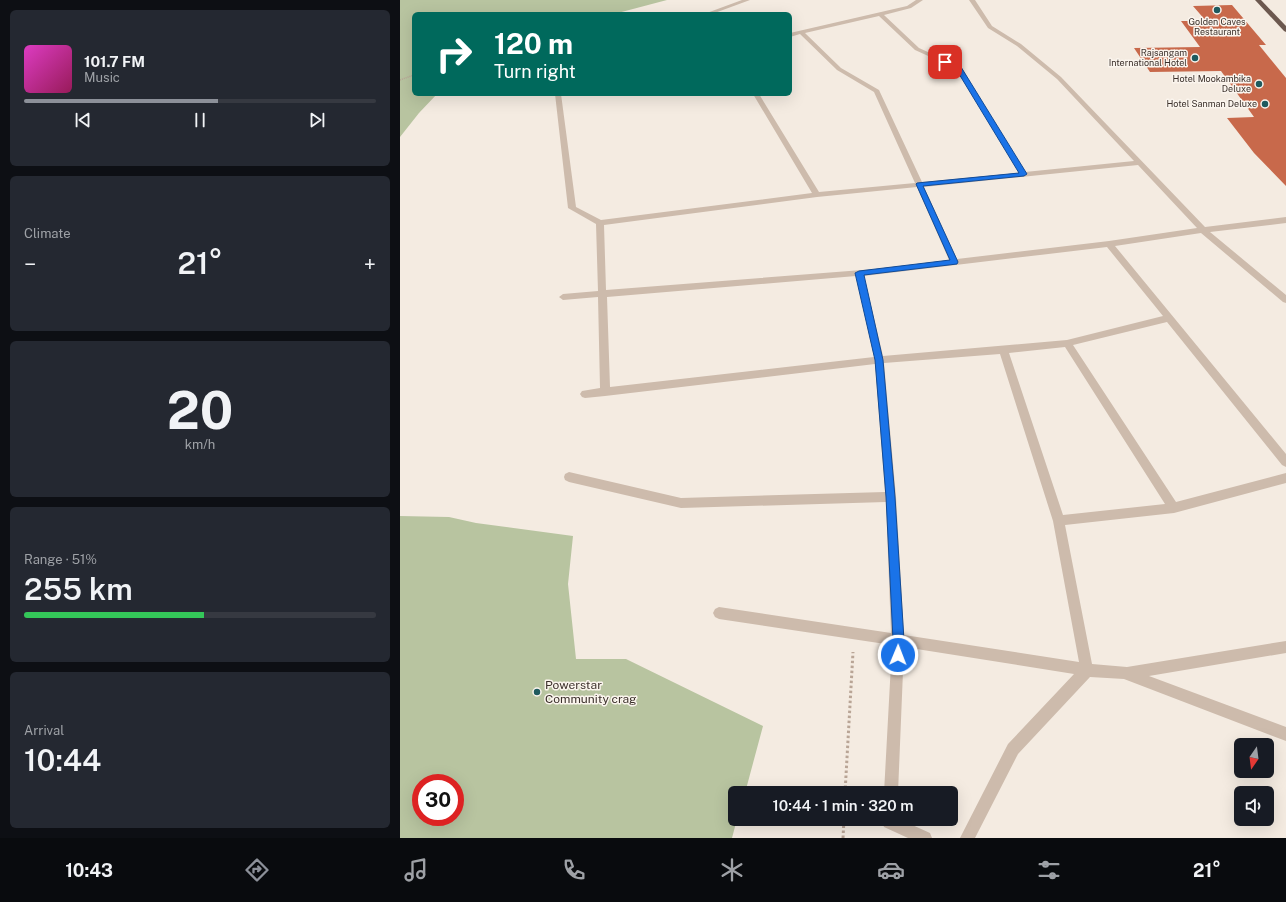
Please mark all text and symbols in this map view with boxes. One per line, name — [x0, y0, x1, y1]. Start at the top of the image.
marker: Golden Caves Restaurant — [1212, 5, 1222, 15]
place label: Golden Caves Restaurant — [1188, 16, 1246, 37]
text: 120 m — [494, 27, 573, 60]
icon: right — [428, 28, 480, 80]
pin — [928, 45, 962, 79]
place label: Rajsangam International Hotel — [1109, 47, 1187, 68]
icon: arrive — [934, 51, 956, 73]
text: 101.7 FM — [84, 53, 145, 70]
marker: Rajsangam International Hotel — [1190, 53, 1200, 63]
text: Turn right — [494, 61, 576, 82]
text: Music — [84, 70, 120, 85]
place label: Hotel Mookambika Deluxe — [1173, 73, 1251, 94]
marker: Hotel Mookambika Deluxe — [1254, 79, 1264, 89]
place label: Hotel Sanman Deluxe — [1166, 98, 1257, 109]
marker: Hotel Sanman Deluxe — [1260, 99, 1270, 109]
icon: previous — [72, 109, 94, 131]
icon: pause — [189, 109, 211, 131]
icon: next — [306, 109, 328, 131]
text: Climate — [24, 226, 71, 241]
text: 21° — [177, 245, 223, 281]
text: − — [24, 251, 36, 277]
text: + — [364, 251, 376, 277]
text: 20 — [167, 380, 233, 441]
text: km/h — [185, 437, 215, 452]
text: Range · 51% — [24, 552, 97, 567]
text: 255 km — [24, 571, 133, 607]
position arrow — [877, 634, 919, 676]
place label: Powerstar Community crag — [545, 678, 637, 706]
marker: Powerstar Community crag — [532, 687, 542, 697]
text: Arrival — [24, 723, 64, 738]
north arrow — [1234, 738, 1274, 778]
map controls — [1234, 738, 1274, 826]
text: 10:44 — [24, 742, 101, 778]
speed limit sign: 30 — [412, 774, 464, 826]
button: sound — [1234, 786, 1274, 826]
text: 10:44 · 1 min · 320 m — [773, 797, 913, 814]
icon: directions — [243, 856, 271, 884]
icon: music — [402, 856, 430, 884]
icon: phone — [560, 856, 588, 884]
icon: climate — [718, 856, 746, 884]
icon: car — [877, 856, 905, 884]
icon: filters — [1035, 856, 1063, 884]
text: 10:43 — [65, 860, 113, 881]
text: 21° — [1193, 860, 1221, 881]

